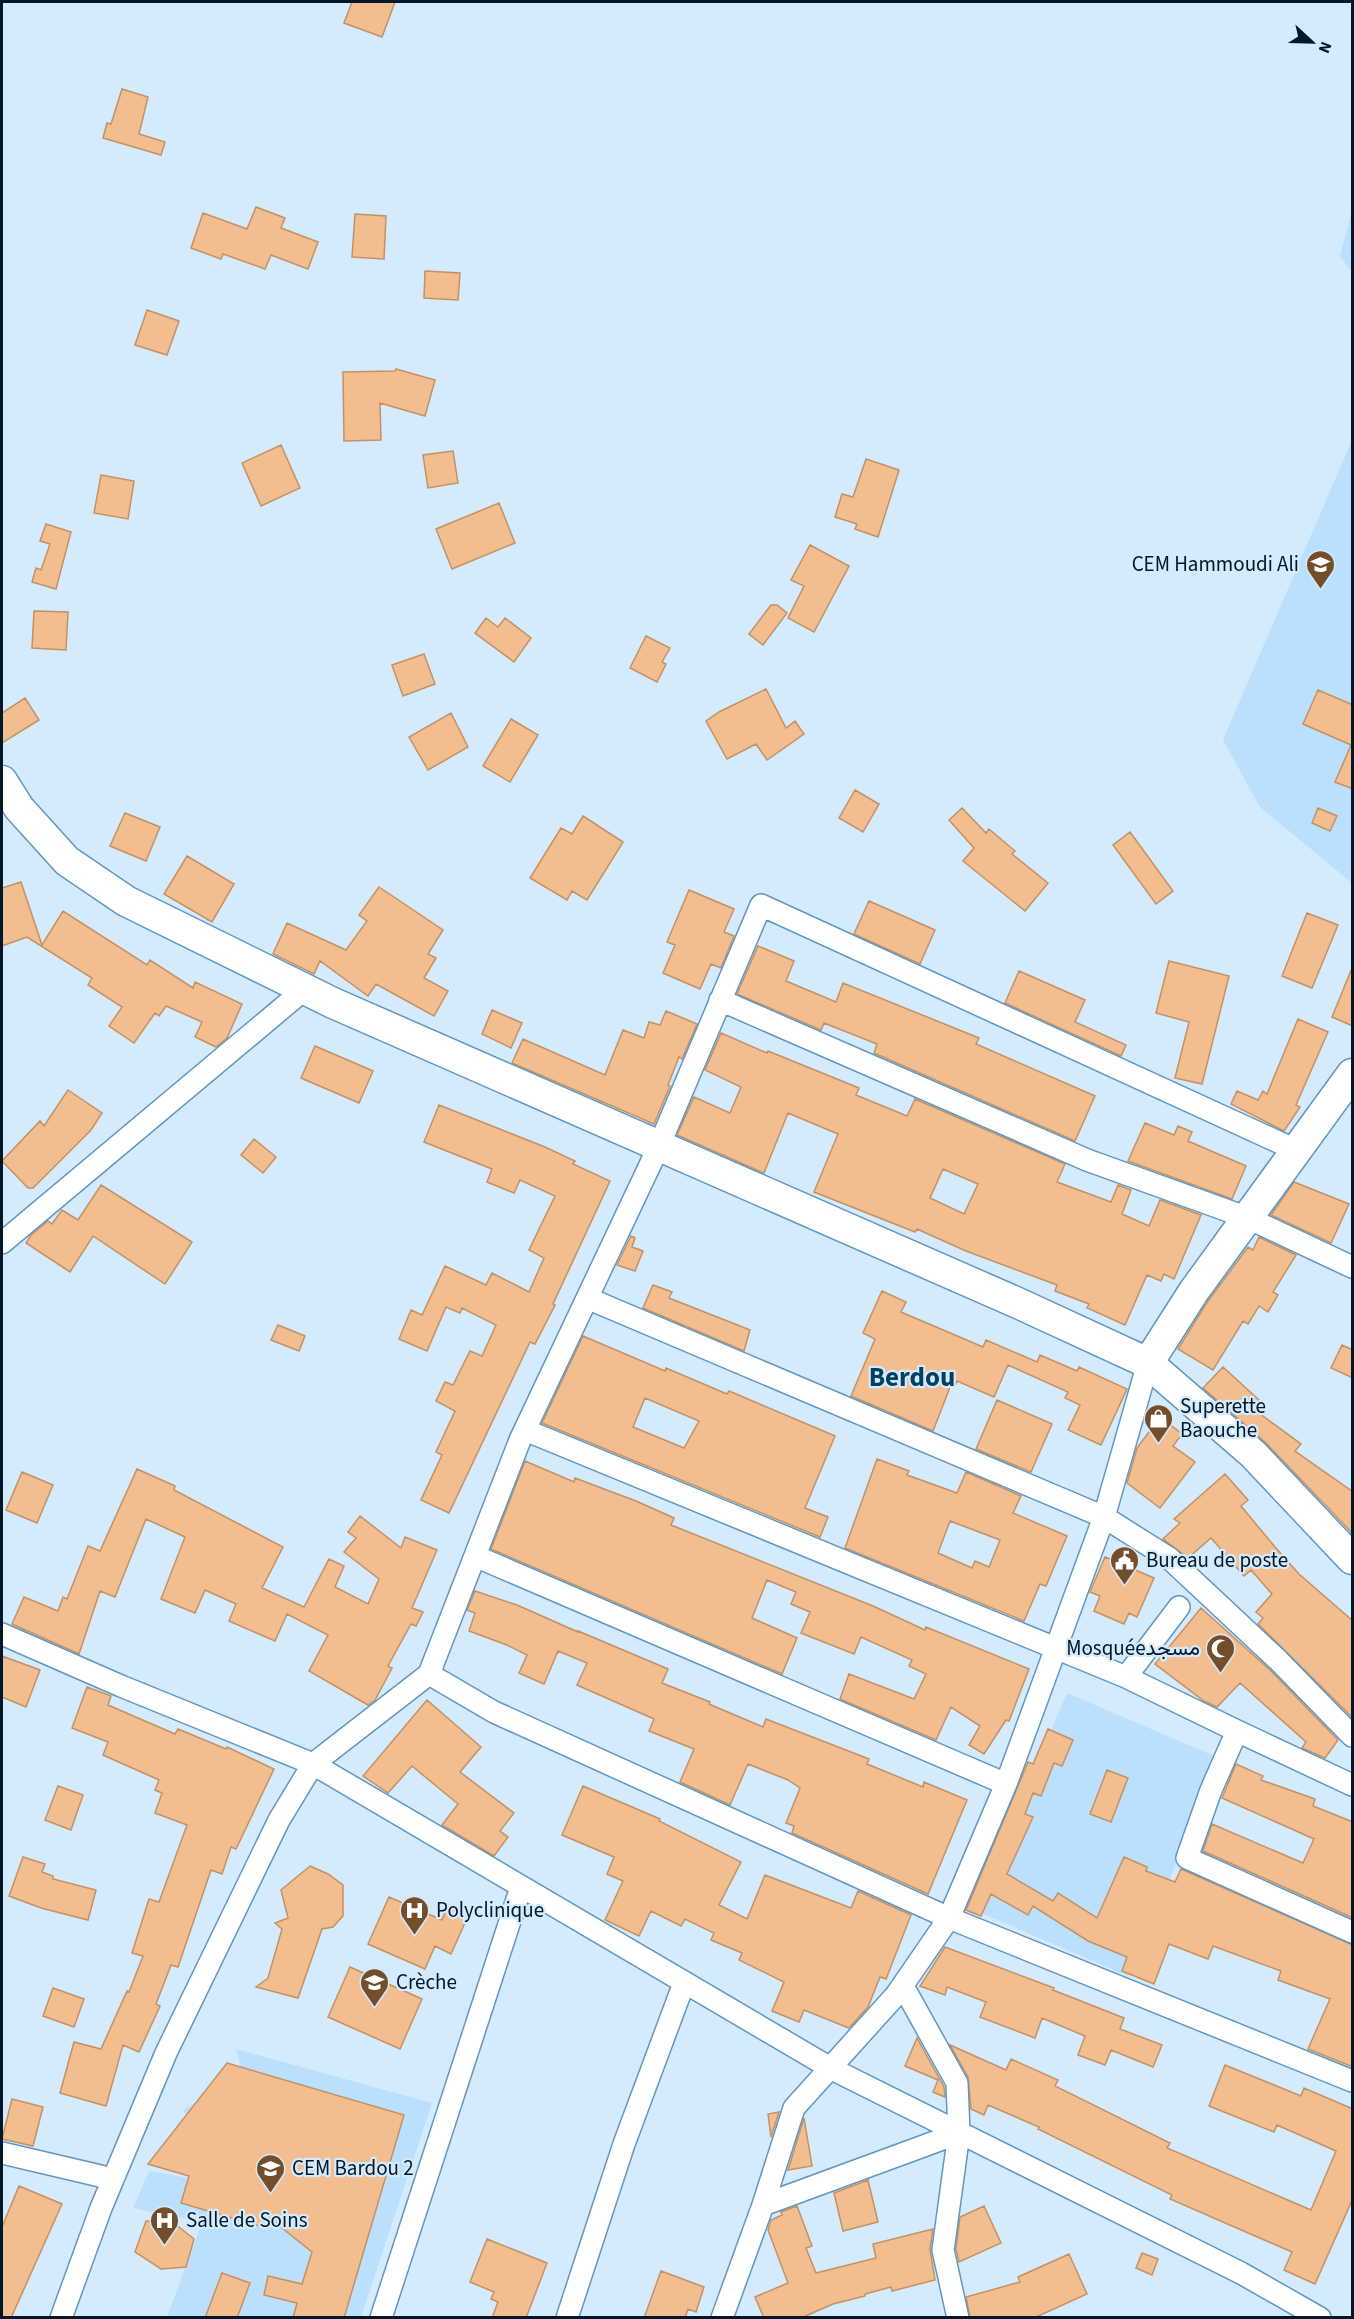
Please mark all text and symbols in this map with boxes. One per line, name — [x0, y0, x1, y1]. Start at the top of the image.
north arrow — [1282, 12, 1342, 72]
text: N — [1313, 38, 1337, 56]
school or university icon: CEM Hammoudi Ali — [1304, 548, 1336, 590]
place label: CEM Hammoudi Ali — [1132, 549, 1299, 579]
district label: Berdou — [869, 1358, 955, 1397]
place label: Superette Baouche — [1180, 1391, 1266, 1445]
shop icon: Superette Baouche — [1143, 1402, 1175, 1444]
public building icon: Bureau de poste — [1109, 1544, 1141, 1586]
place label: Bureau de poste — [1146, 1545, 1288, 1575]
mosque icon: Mosquéeمسجد — [1205, 1632, 1237, 1674]
place label: Mosquéeمسجد — [1066, 1633, 1200, 1663]
hospital icon: Polyclinique — [399, 1894, 431, 1936]
place label: Polyclinique — [436, 1895, 544, 1925]
school or university icon: Crèche — [359, 1966, 391, 2008]
place label: Crèche — [396, 1967, 457, 1997]
school or university icon: CEM Bardou 2 — [255, 2152, 287, 2194]
place label: CEM Bardou 2 — [292, 2153, 414, 2183]
hospital icon: Salle de Soins — [149, 2204, 181, 2246]
place label: Salle de Soins — [186, 2205, 308, 2235]

